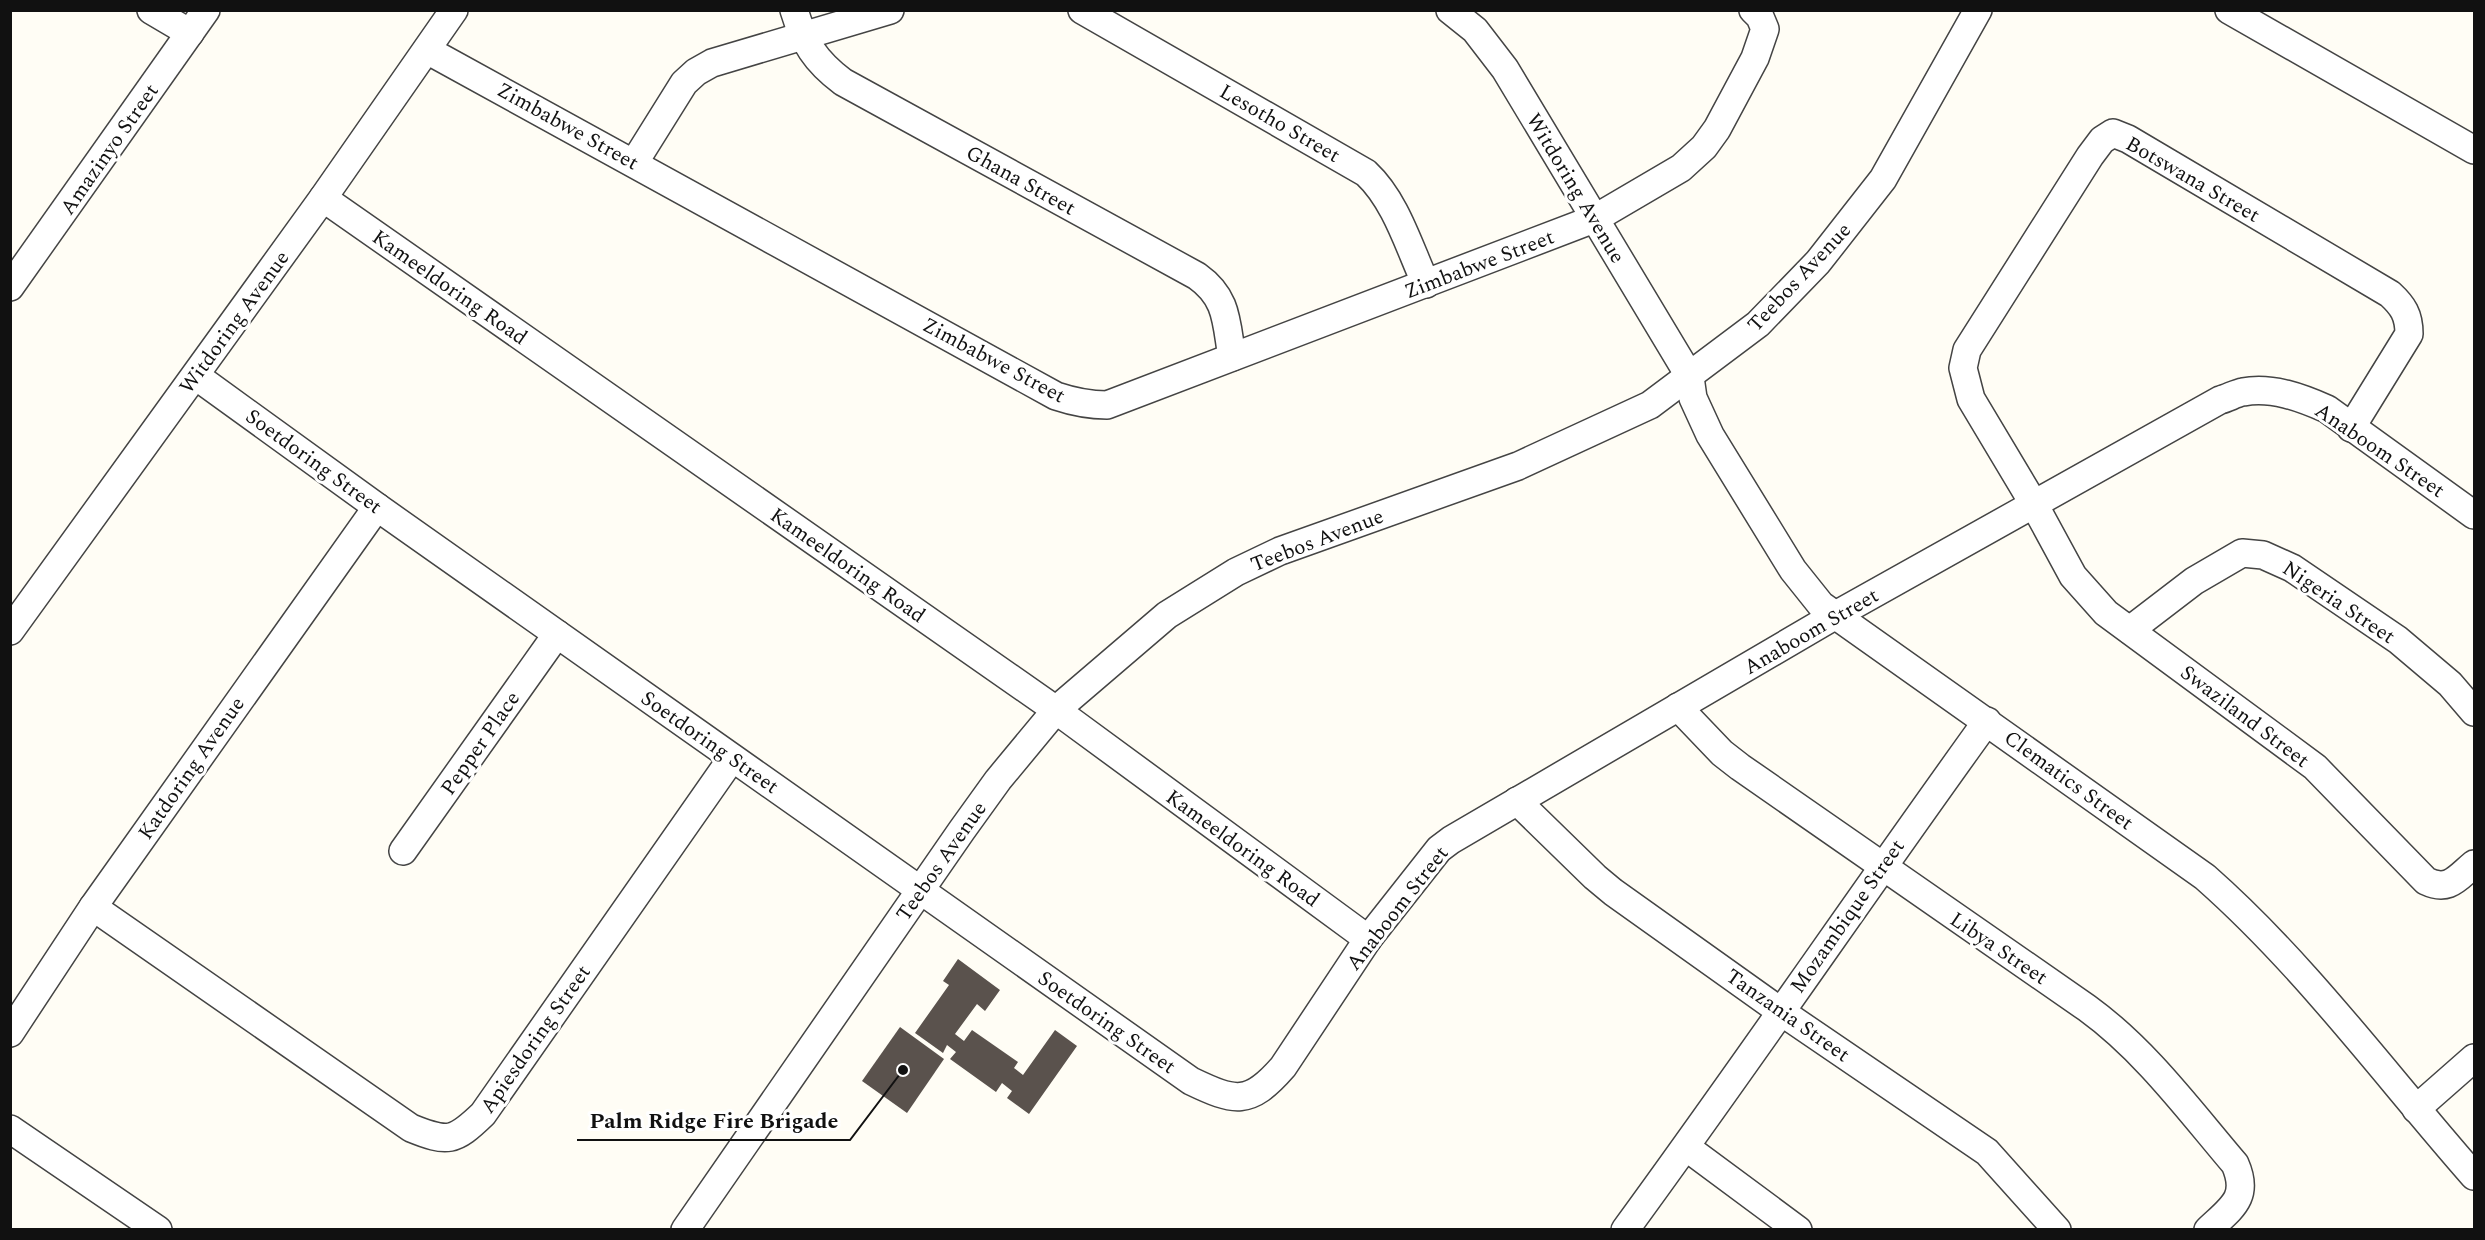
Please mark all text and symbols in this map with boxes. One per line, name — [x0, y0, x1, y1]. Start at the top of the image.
street label: Zimbabwe Street — [491, 75, 644, 179]
street label: Lesotho Street — [1213, 76, 1346, 172]
street label: Amazinyo Street — [52, 77, 167, 222]
street label: Witdoring Avenue — [1518, 107, 1633, 270]
street label: Botswana Street — [2119, 128, 2266, 231]
street label: Ghana Street — [960, 137, 1081, 224]
street label: Teebos Avenue — [1740, 215, 1859, 340]
street label: Kameeldoring Road — [365, 222, 534, 354]
street label: Zimbabwe Street — [1400, 222, 1559, 308]
street label: Witdoring Avenue — [172, 244, 298, 401]
street label: Zimbabwe Street — [916, 310, 1071, 412]
street label: Anaboom Street — [2308, 395, 2451, 506]
street label: Soetdoring Street — [238, 401, 389, 523]
street label: Kameeldoring Road — [763, 500, 932, 632]
street label: Teebos Avenue — [1246, 501, 1389, 581]
street label: Nigeria Street — [2275, 553, 2401, 653]
street label: Anaboom Street — [1738, 580, 1885, 683]
street label: Swaziland Street — [2173, 657, 2316, 776]
street label: Soetdoring Street — [634, 683, 785, 803]
street label: Pepper Place — [433, 685, 529, 802]
street label: Katdoring Avenue — [130, 690, 253, 847]
street label: Clematics Street — [1997, 723, 2140, 839]
street label: Kameeldoring Road — [1159, 782, 1326, 916]
street label: Teebos Avenue — [888, 795, 995, 928]
street label: Mozambique Street — [1783, 833, 1913, 1000]
street label: Anaboom Street — [1339, 839, 1457, 978]
street label: Libya Street — [1943, 904, 2054, 993]
street label: Apiesdoring Street — [472, 959, 599, 1121]
street label: Tanzania Street — [1719, 961, 1856, 1071]
street label: Soetdoring Street — [1031, 963, 1182, 1083]
callout: Palm Ridge Fire Brigade — [577, 1100, 850, 1140]
text: Palm Ridge Fire Brigade — [590, 1105, 839, 1138]

